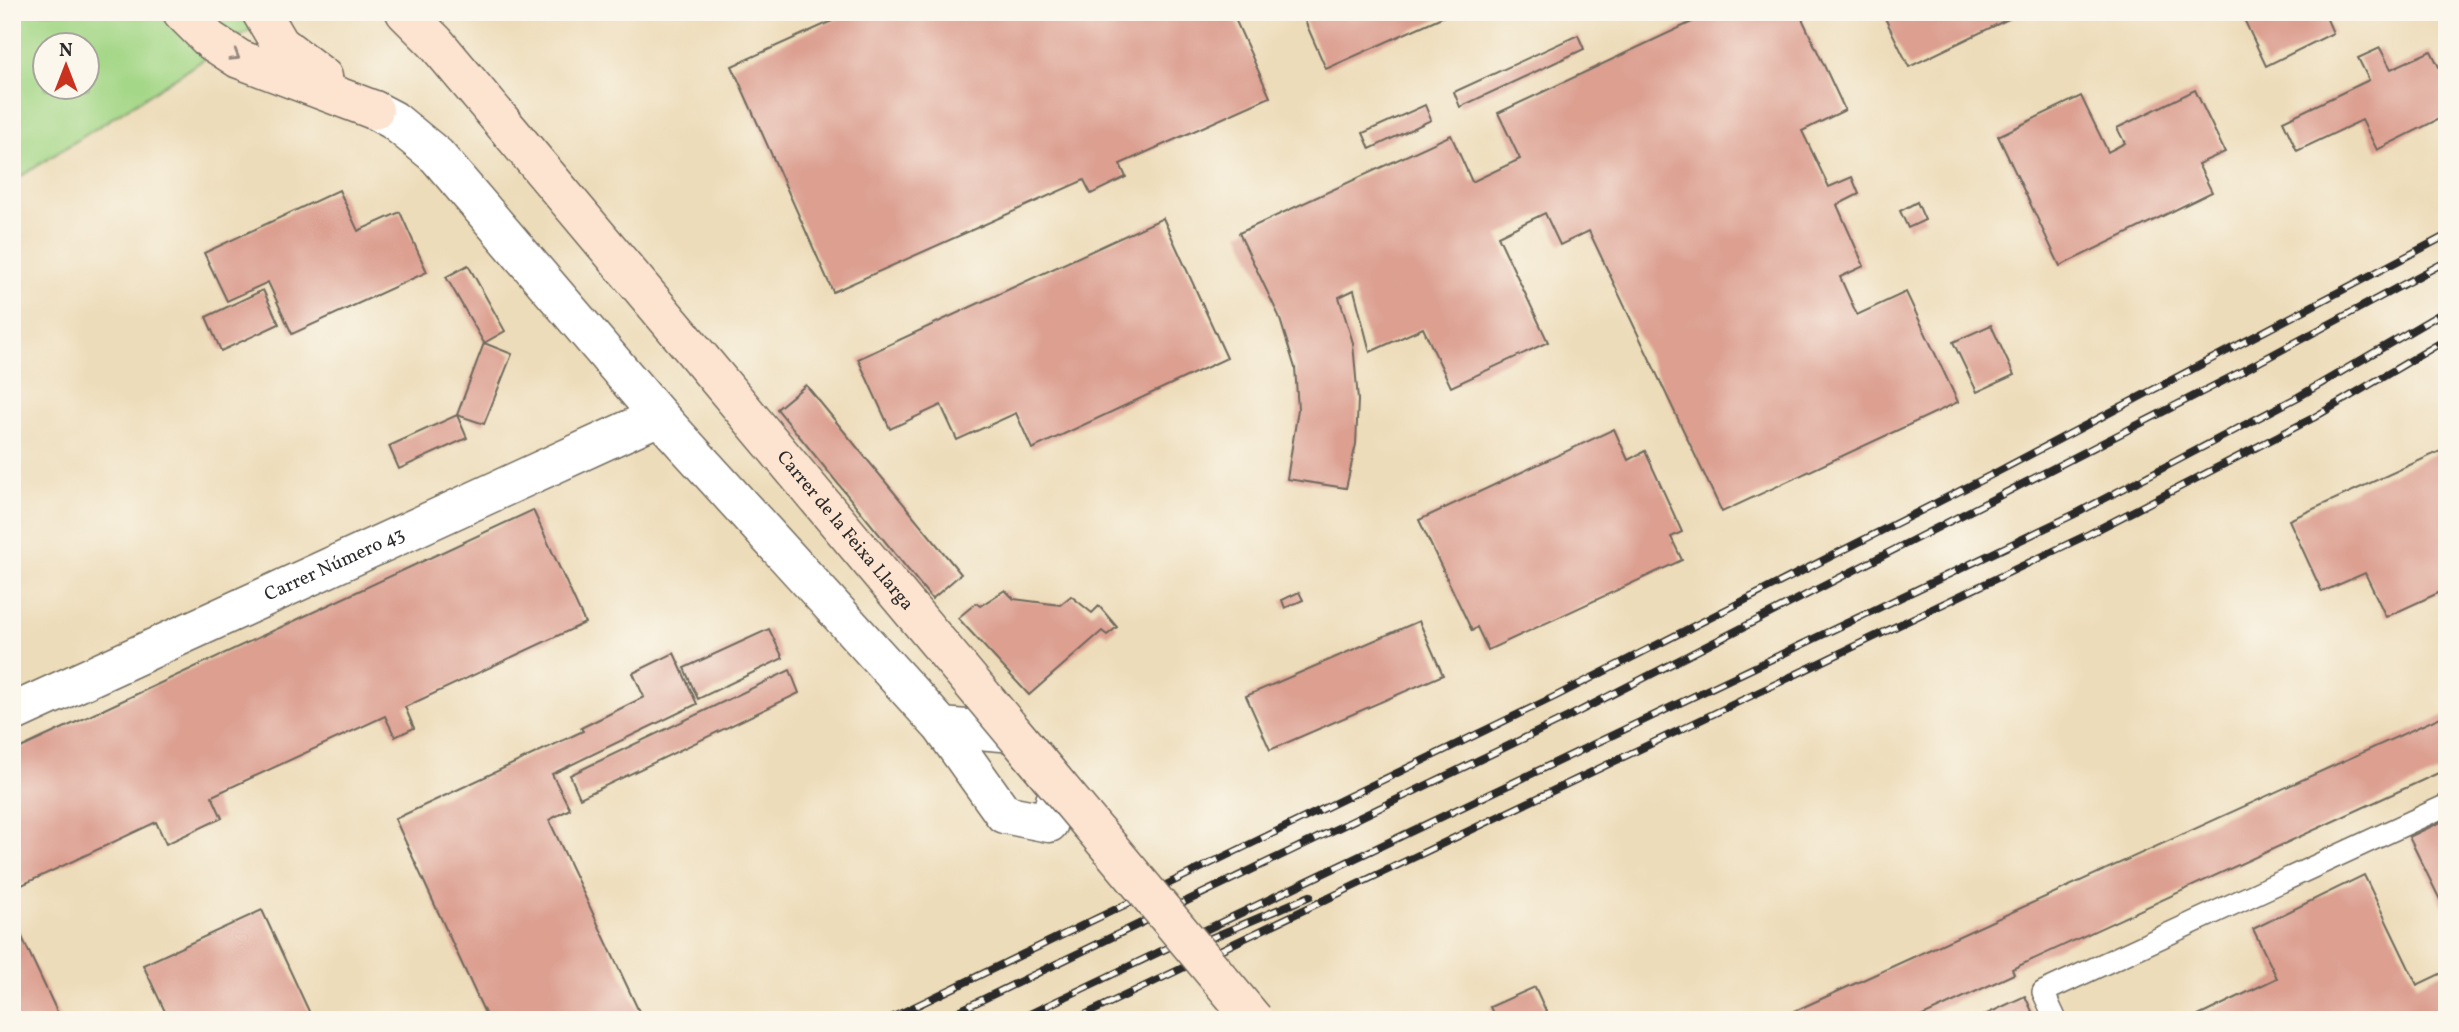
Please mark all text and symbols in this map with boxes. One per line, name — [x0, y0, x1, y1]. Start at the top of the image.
north arrow — [32, 32, 102, 102]
text: N — [59, 38, 73, 64]
one-way arrow — [227, 47, 240, 60]
street label: Carrer de la Feixa Llarga — [770, 445, 919, 617]
street label: Carrer Número 43 — [260, 521, 409, 608]

